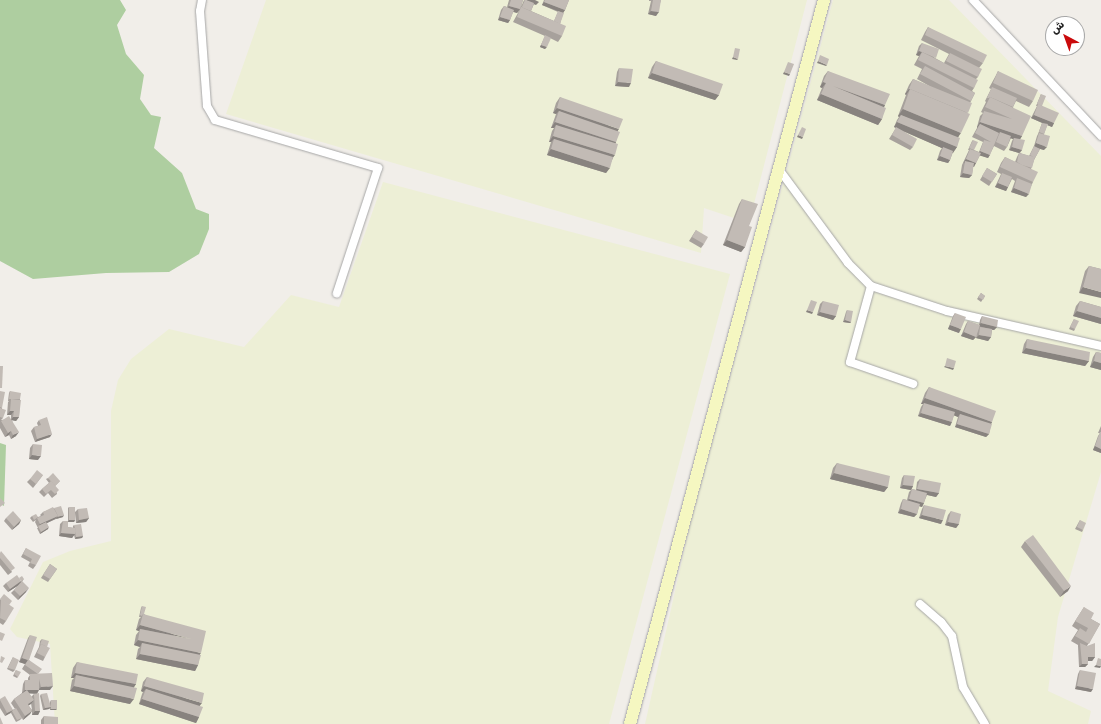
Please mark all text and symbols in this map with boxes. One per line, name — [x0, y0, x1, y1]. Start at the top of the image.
north arrow — [1045, 16, 1085, 56]
text: ش — [1048, 18, 1067, 37]

